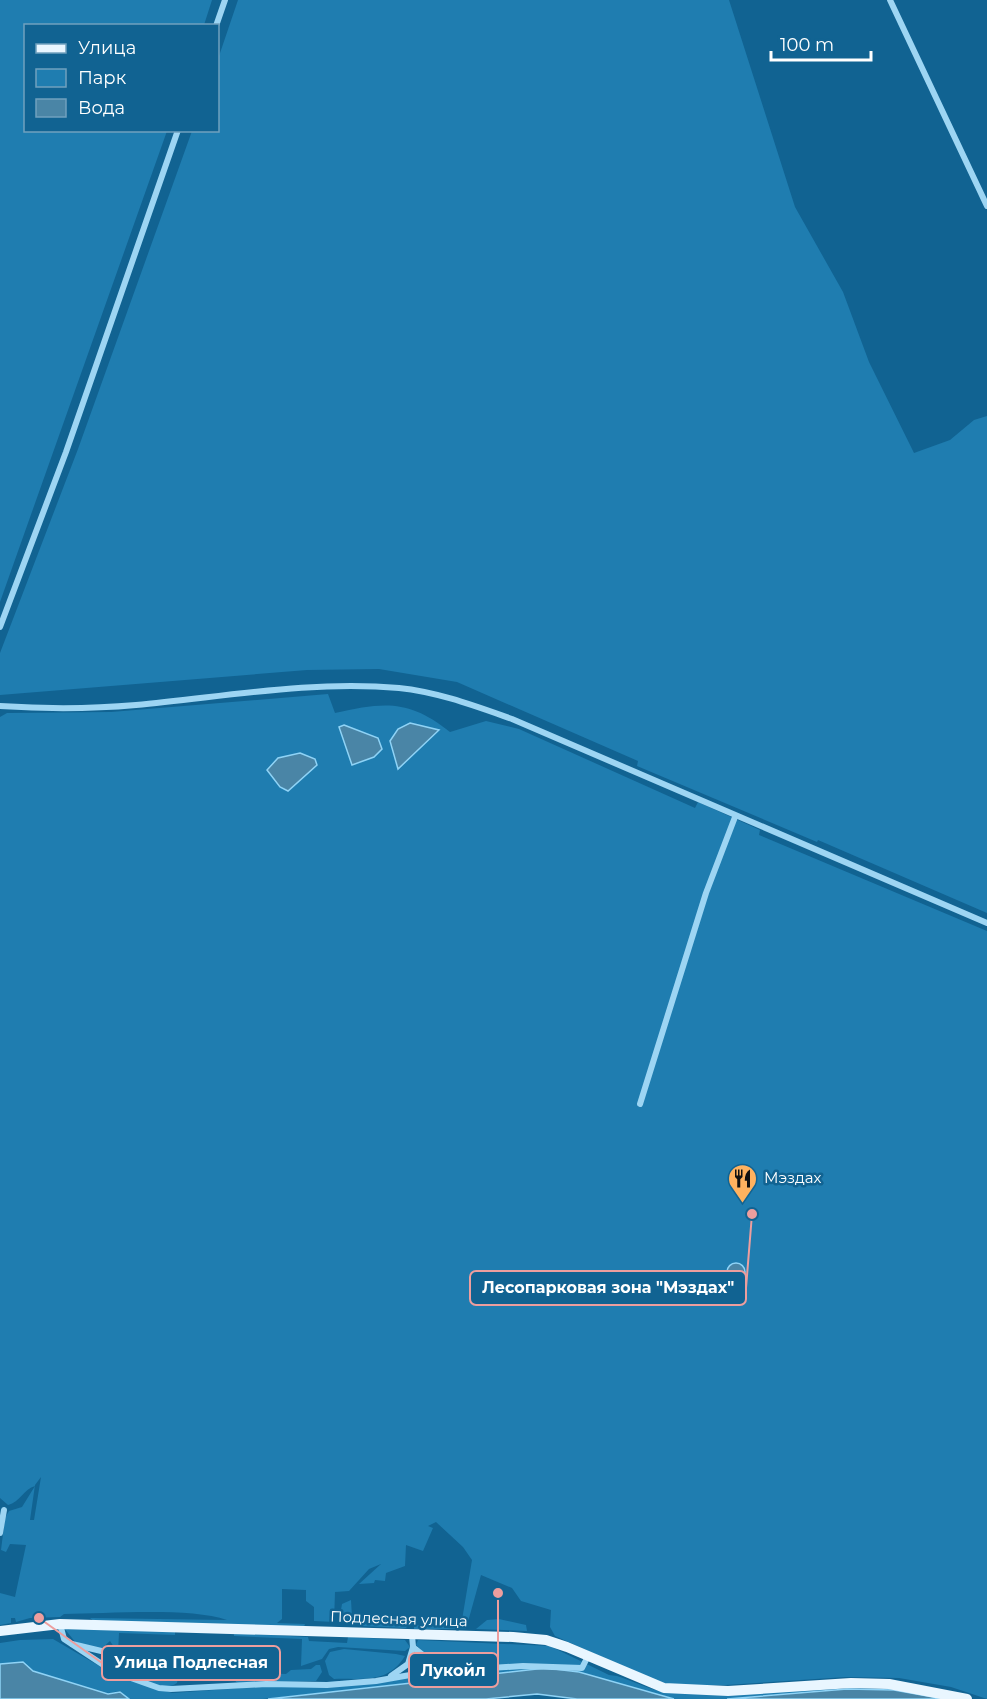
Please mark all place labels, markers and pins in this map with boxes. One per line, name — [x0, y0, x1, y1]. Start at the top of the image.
restaurant icon: Мэздах — [727, 1162, 759, 1204]
place label: Мэздах — [764, 1168, 822, 1187]
callout: Лесопарковая зона "Мэздах" — [470, 1271, 746, 1305]
callout: Улица Подлесная — [102, 1646, 280, 1680]
callout: Лукойл — [409, 1653, 498, 1687]

